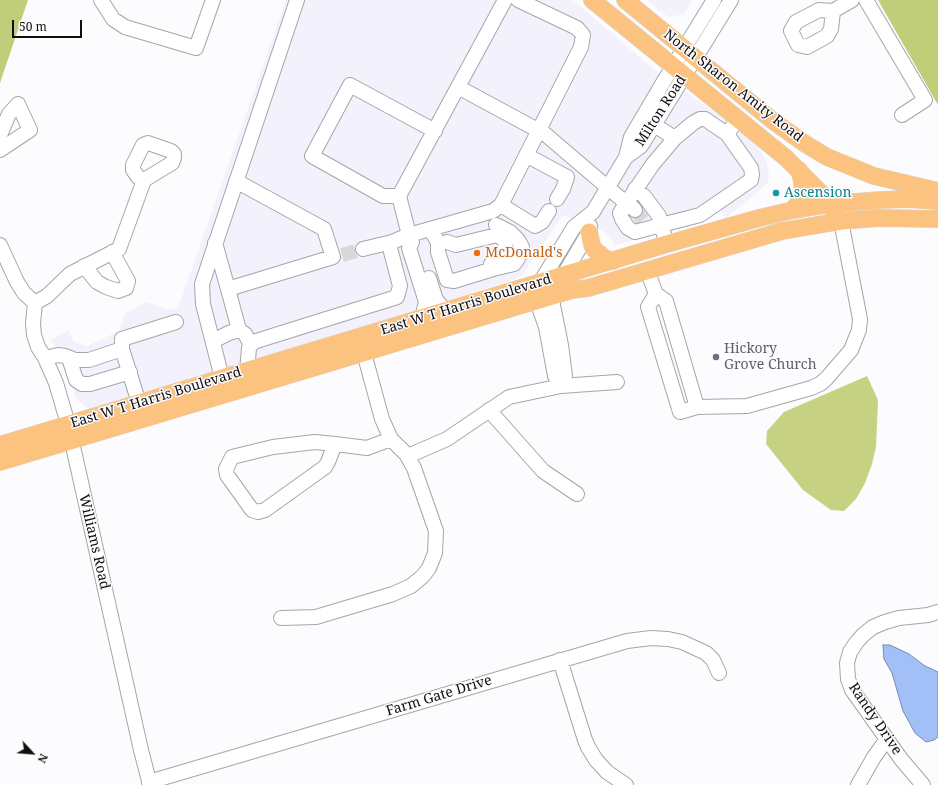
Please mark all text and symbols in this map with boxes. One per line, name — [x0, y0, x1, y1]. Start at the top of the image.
scale bar — [14, 12, 84, 38]
text: 50 m — [19, 18, 47, 35]
street label: North Sharon Amity Road — [660, 26, 806, 146]
street label: Milton Road — [632, 72, 690, 150]
place label: Ascension — [784, 185, 851, 201]
marker: Ascension — [771, 188, 781, 198]
place label: McDonald's — [485, 245, 563, 261]
marker: McDonald's — [472, 248, 482, 258]
street label: East W T Harris Boulevard — [379, 271, 553, 339]
place label: Hickory Grove Church — [724, 341, 817, 374]
marker: Hickory Grove Church — [711, 352, 721, 362]
street label: East W T Harris Boulevard — [69, 364, 243, 432]
street label: Williams Road — [75, 493, 113, 591]
street label: Farm Gate Drive — [384, 672, 494, 720]
street label: Randy Drive — [845, 680, 905, 758]
north arrow — [12, 733, 52, 773]
text: N — [35, 751, 52, 766]

